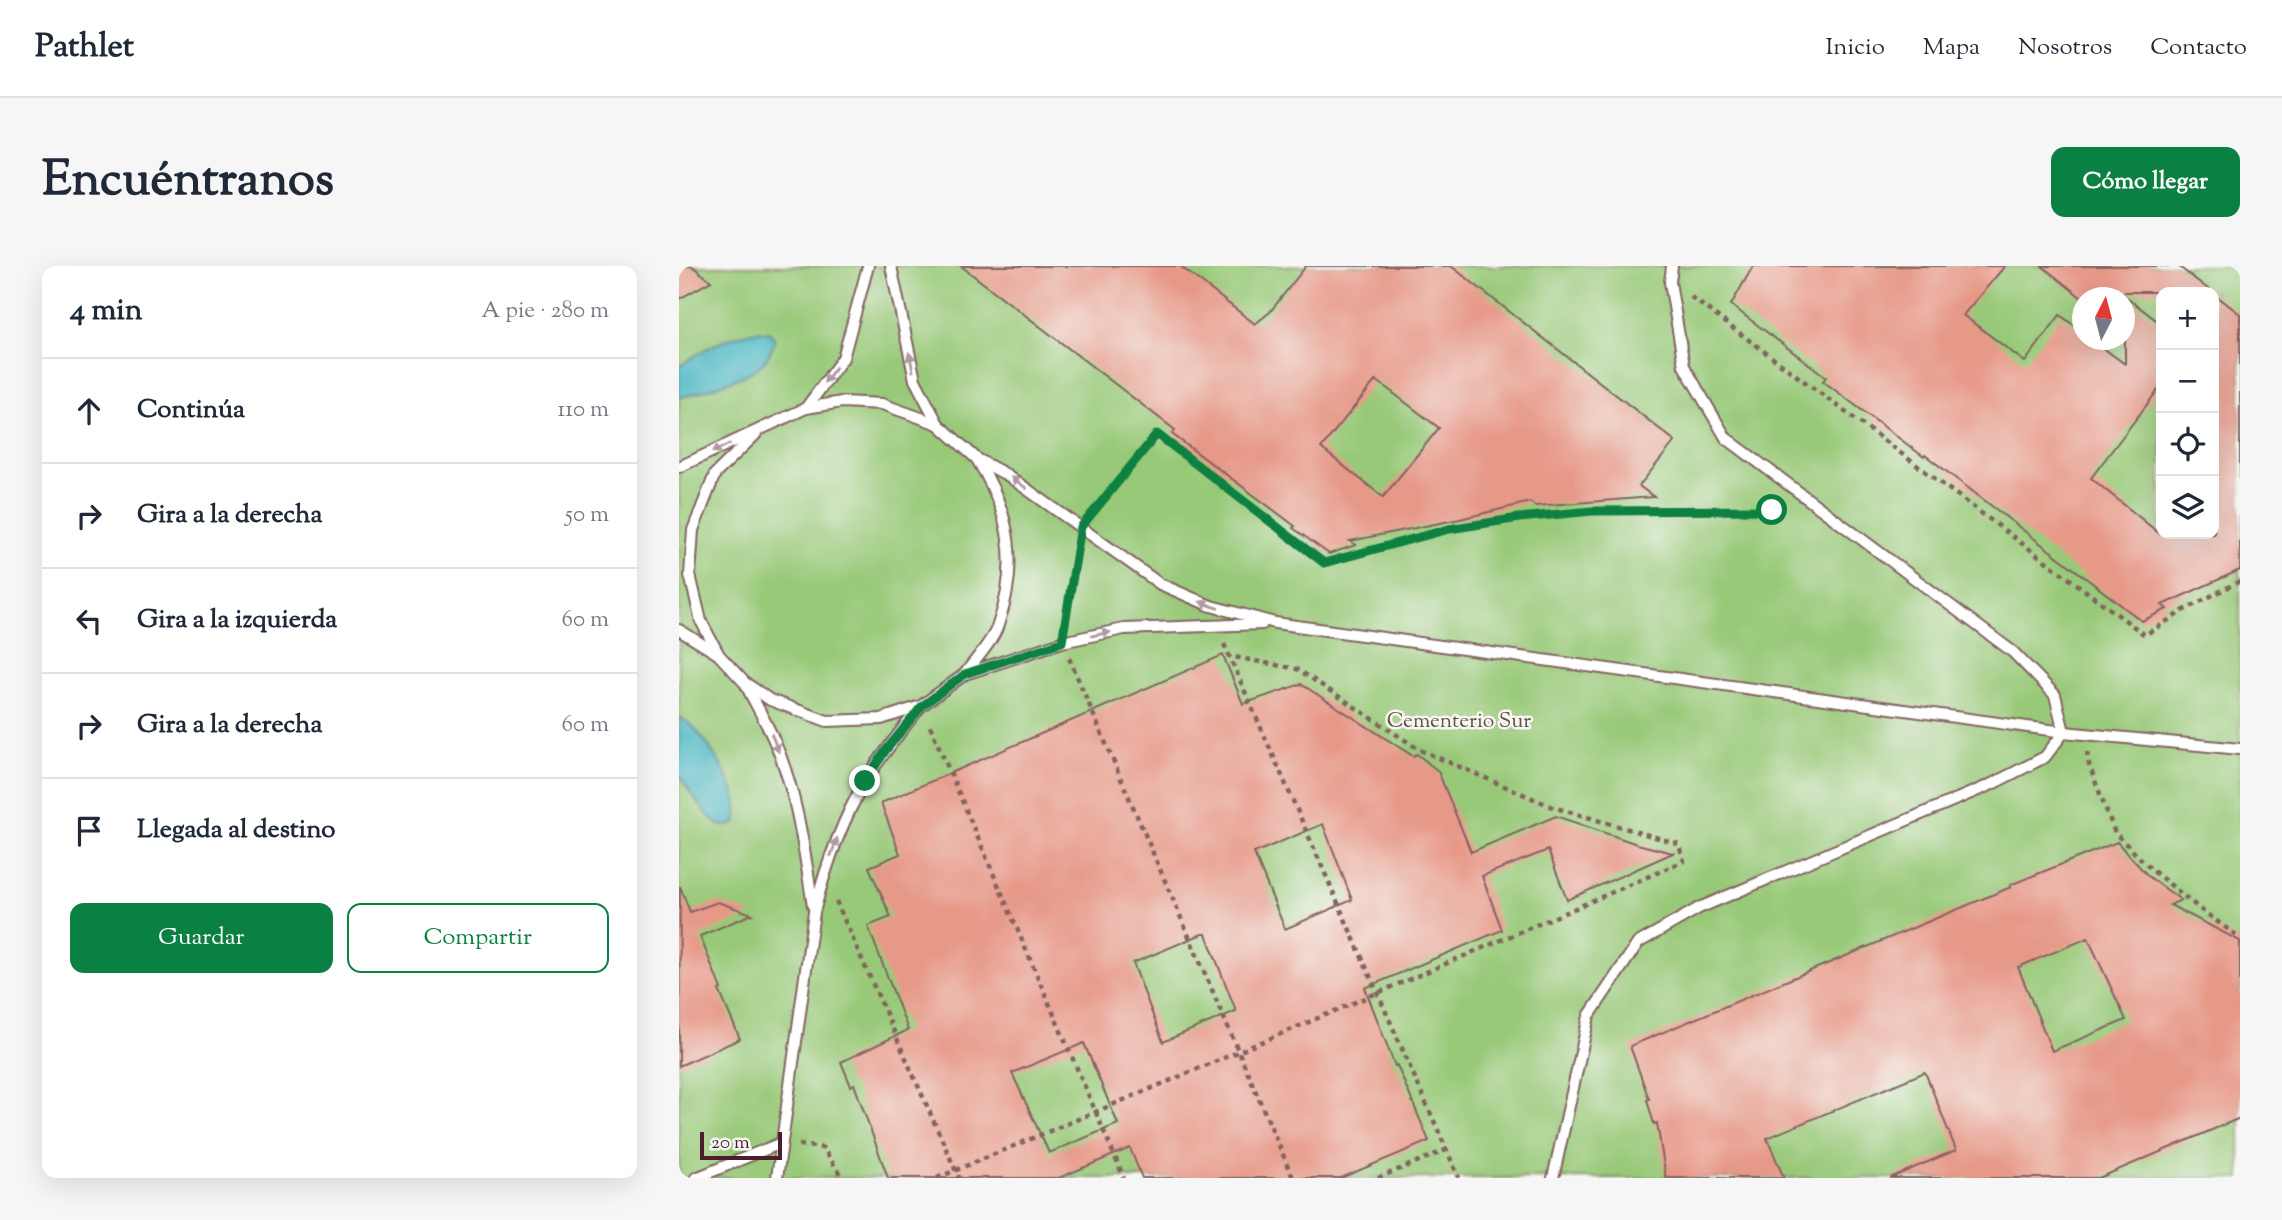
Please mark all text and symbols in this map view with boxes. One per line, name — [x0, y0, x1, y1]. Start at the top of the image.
text: Pathlet — [35, 24, 134, 72]
text: Inicio — [1825, 31, 1885, 65]
text: Mapa — [1923, 31, 1980, 65]
text: Nosotros — [2018, 31, 2112, 65]
text: Contacto — [2150, 31, 2247, 65]
text: Encuéntranos — [42, 147, 334, 217]
button: Cómo llegar — [2051, 147, 2240, 217]
north arrow — [2072, 287, 2135, 350]
map controls — [2156, 287, 2219, 539]
button: + — [2156, 287, 2219, 350]
text: 4 min — [70, 290, 143, 333]
text: A pie · 280 m — [482, 295, 609, 328]
button: − — [2156, 350, 2219, 413]
one-way arrow — [906, 351, 917, 373]
one-way arrow — [823, 366, 837, 385]
icon: ahead — [70, 392, 108, 430]
text: Continúa — [137, 392, 245, 429]
text: 110 m — [558, 394, 609, 427]
button: locate — [2156, 413, 2219, 476]
one-way arrow — [711, 442, 731, 453]
one-way arrow — [1010, 476, 1028, 490]
button: layers — [2156, 476, 2219, 539]
route start — [1756, 494, 1787, 525]
icon: right — [70, 497, 108, 535]
text: Gira a la derecha — [137, 497, 322, 534]
text: 50 m — [565, 499, 609, 532]
one-way arrow — [1199, 599, 1220, 610]
icon: left — [70, 602, 108, 640]
text: Gira a la izquierda — [137, 602, 337, 639]
text: 60 m — [561, 604, 609, 637]
one-way arrow — [1090, 628, 1112, 639]
icon: right — [70, 707, 108, 745]
text: Gira a la derecha — [137, 707, 322, 744]
park label: Cementerio Sur — [1387, 707, 1531, 737]
text: 60 m — [561, 709, 609, 742]
one-way arrow — [769, 732, 780, 753]
route end — [849, 765, 880, 796]
icon: arrive — [70, 812, 108, 850]
text: Llegada al destino — [137, 812, 335, 849]
one-way arrow — [829, 836, 840, 857]
button: Guardar — [70, 903, 333, 973]
button: Compartir — [347, 903, 609, 973]
scale bar — [700, 1129, 782, 1161]
text: 20 m — [711, 1130, 750, 1157]

